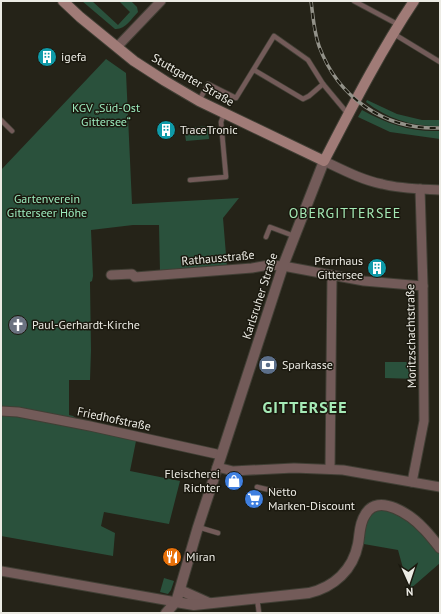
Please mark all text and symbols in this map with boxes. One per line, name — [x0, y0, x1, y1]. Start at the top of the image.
building icon: igefa — [36, 46, 58, 68]
place label: igefa — [61, 49, 87, 64]
street label: Stuttgarter Straße — [149, 50, 237, 109]
park label: KGV „Süd-Ost Gittersee“ — [72, 100, 140, 129]
building icon: TraceTronic — [155, 119, 177, 141]
place label: TraceTronic — [180, 122, 238, 137]
park label: Gartenverein Gitterseer Höhe — [7, 191, 87, 220]
district label: OBERGITTERSEE — [289, 204, 401, 222]
street label: Rathausstraße — [181, 247, 255, 268]
street label: Karlsruher Straße — [239, 251, 281, 341]
place label: Pfarrhaus Gittersee — [314, 253, 363, 282]
building icon: Pfarrhaus Gittersee — [366, 257, 388, 279]
street label: Moritzschachtstraße — [402, 284, 419, 388]
church icon: Paul-Gerhardt-Kirche — [7, 314, 29, 336]
place label: Paul-Gerhardt-Kirche — [32, 317, 140, 332]
bank icon: Sparkasse — [257, 354, 279, 376]
place label: Sparkasse — [282, 357, 333, 372]
district label: GITTERSEE — [263, 397, 347, 417]
street label: Friedhofstraße — [76, 403, 152, 434]
place label: Fleischerei Richter — [164, 466, 220, 495]
shop icon: Fleischerei Richter — [223, 470, 245, 492]
place label: Netto Marken-Discount — [268, 484, 355, 513]
supermarket icon: Netto Marken-Discount — [243, 488, 265, 510]
restaurant icon: Miran — [161, 546, 183, 568]
place label: Miran — [186, 549, 215, 564]
north arrow — [389, 562, 429, 602]
text: N — [406, 585, 414, 599]

